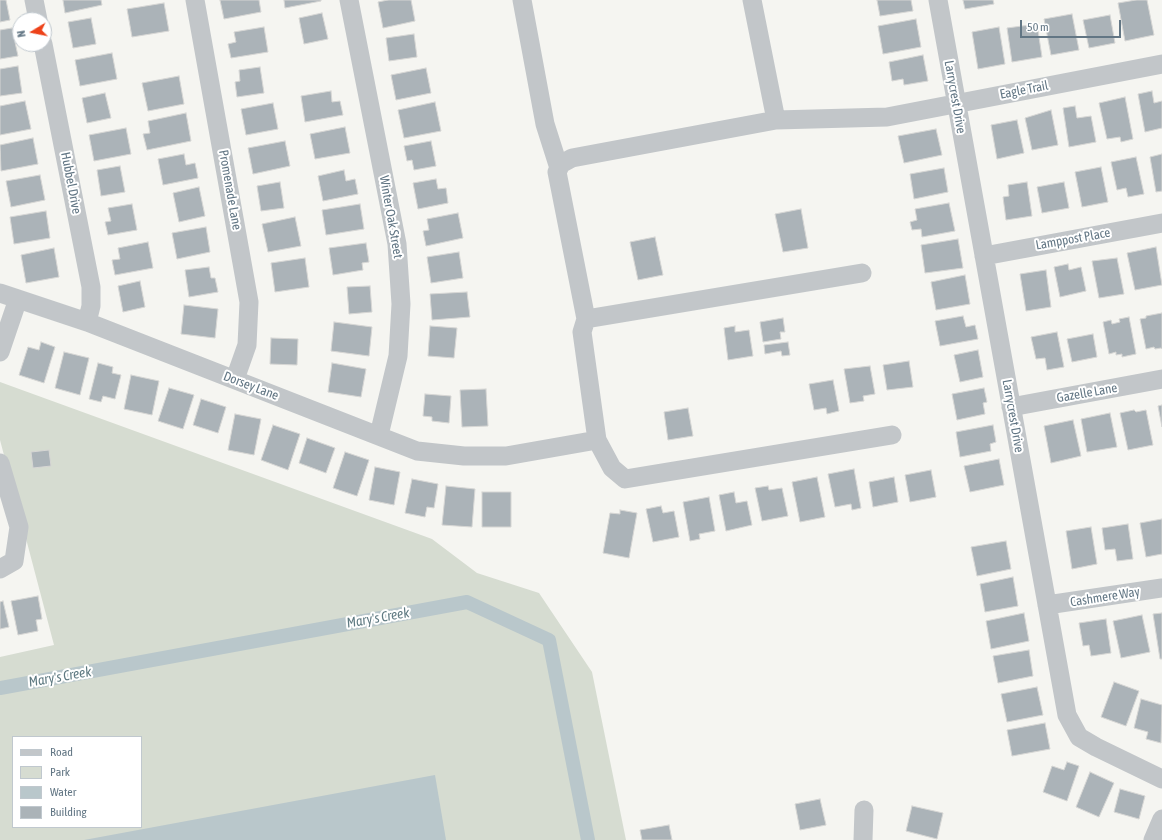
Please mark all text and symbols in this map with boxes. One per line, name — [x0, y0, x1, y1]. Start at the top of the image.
north arrow — [12, 12, 52, 52]
scale bar — [1022, 12, 1123, 38]
text: 50 m — [1027, 20, 1049, 34]
text: N — [15, 30, 28, 38]
street label: Larrycrest Drive — [941, 59, 969, 135]
street label: Eagle Trail — [998, 78, 1050, 102]
street label: Promenade Lane — [215, 149, 245, 231]
street label: Hubbel Drive — [57, 151, 85, 215]
street label: Winter Oak Street — [376, 175, 406, 259]
street label: Lamppost Place — [1034, 225, 1112, 253]
street label: Dorsey Lane — [221, 368, 281, 404]
street label: Larrycrest Drive — [999, 378, 1027, 454]
street label: Gazelle Lane — [1056, 380, 1118, 406]
street label: Cashmere Way — [1069, 584, 1141, 610]
water label: Mary's Creek — [345, 604, 411, 632]
water label: Mary's Creek — [27, 663, 93, 691]
legend — [12, 736, 142, 828]
text: Road — [50, 745, 73, 759]
text: Park — [50, 765, 70, 779]
text: Water — [50, 785, 76, 799]
text: Building — [50, 805, 87, 819]

